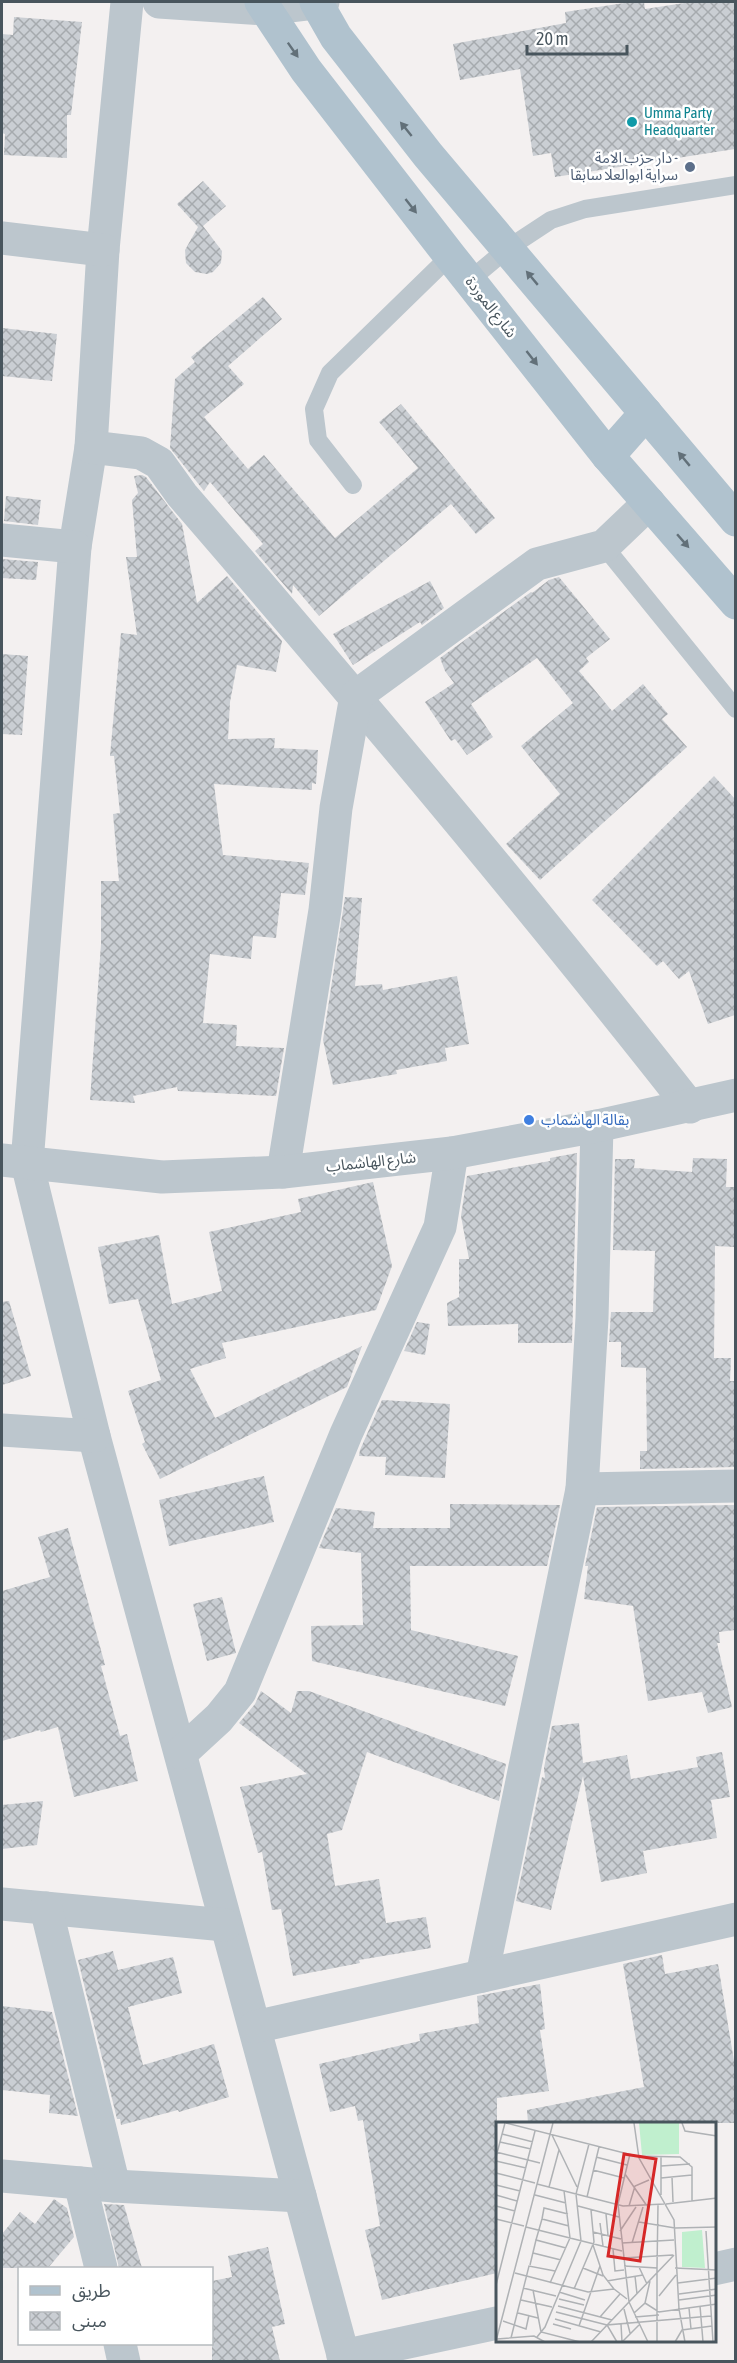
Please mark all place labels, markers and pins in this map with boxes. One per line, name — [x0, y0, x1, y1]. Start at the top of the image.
place label: Umma Party Headquarter — [644, 104, 715, 138]
marker: Umma Party Headquarter — [625, 115, 639, 129]
place label: دار حزب الامة - سراية ابوالعلا سابقا — [570, 149, 678, 184]
marker: دار حزب الامة - سراية ابوالعلا سابقا — [683, 160, 697, 174]
place label: بقالة الهاشماب — [541, 1111, 629, 1129]
marker: بقالة الهاشماب — [522, 1113, 536, 1127]

